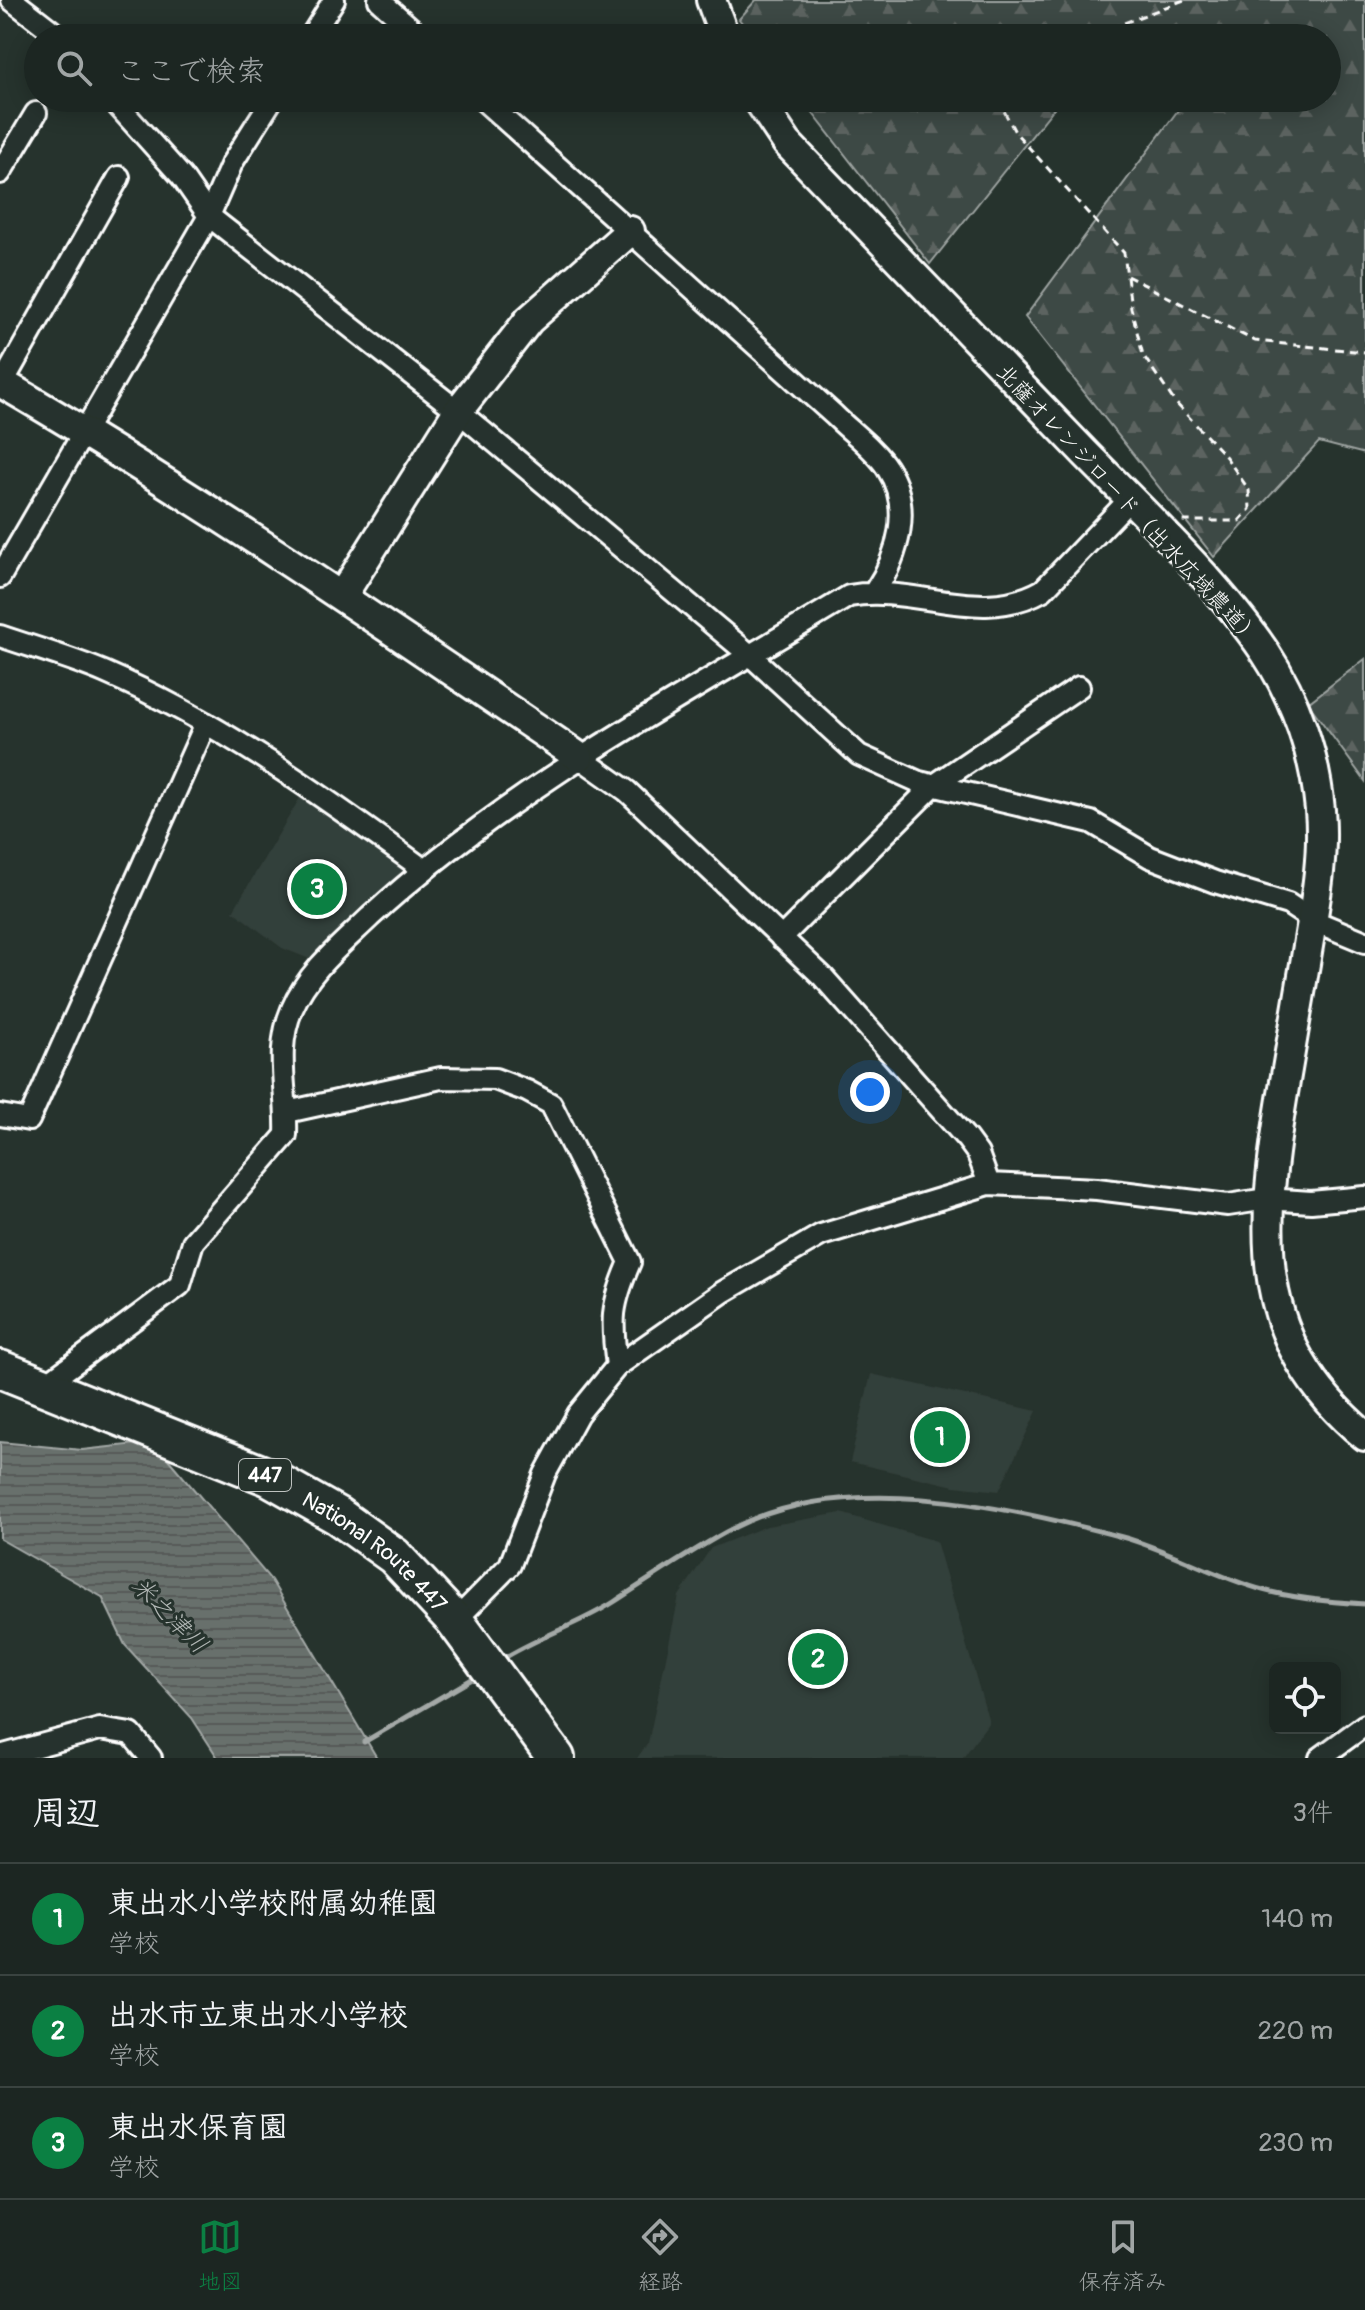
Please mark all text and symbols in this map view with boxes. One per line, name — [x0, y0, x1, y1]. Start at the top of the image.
search box — [24, 24, 1341, 112]
icon: search — [52, 46, 96, 90]
text: ここで検索 — [116, 53, 266, 90]
street label: 北薩オレンジロード（出水広域農道） — [990, 358, 1266, 651]
pin: 3 — [291, 859, 343, 919]
your location — [850, 1072, 890, 1112]
pin: 1 — [914, 1407, 966, 1467]
road number: 447 — [239, 1459, 291, 1491]
street label: National Route 447 — [297, 1486, 453, 1619]
water label: 米之津川 — [125, 1571, 214, 1660]
pin: 2 — [792, 1629, 844, 1689]
map controls — [1269, 1662, 1341, 1734]
button: locate — [1269, 1662, 1341, 1734]
text: 周辺 — [32, 1792, 100, 1835]
text: 3件 — [1292, 1797, 1333, 1829]
text: 東出水小学校附属幼稚園 — [108, 1885, 438, 1922]
text: 1 — [53, 1903, 63, 1935]
text: 140 m — [1261, 1903, 1333, 1935]
text: 学校 — [108, 1928, 160, 1960]
text: 出水市立東出水小学校 — [108, 1997, 408, 2034]
text: 2 — [51, 2015, 65, 2047]
text: 220 m — [1257, 2015, 1333, 2047]
text: 学校 — [108, 2040, 160, 2072]
text: 東出水保育園 — [108, 2109, 288, 2146]
text: 3 — [51, 2127, 65, 2159]
text: 230 m — [1258, 2127, 1333, 2159]
text: 学校 — [108, 2152, 160, 2184]
tab: 地図 — [198, 2215, 242, 2296]
tab: 経路 — [638, 2215, 683, 2296]
tab: 保存済み — [1079, 2215, 1167, 2296]

